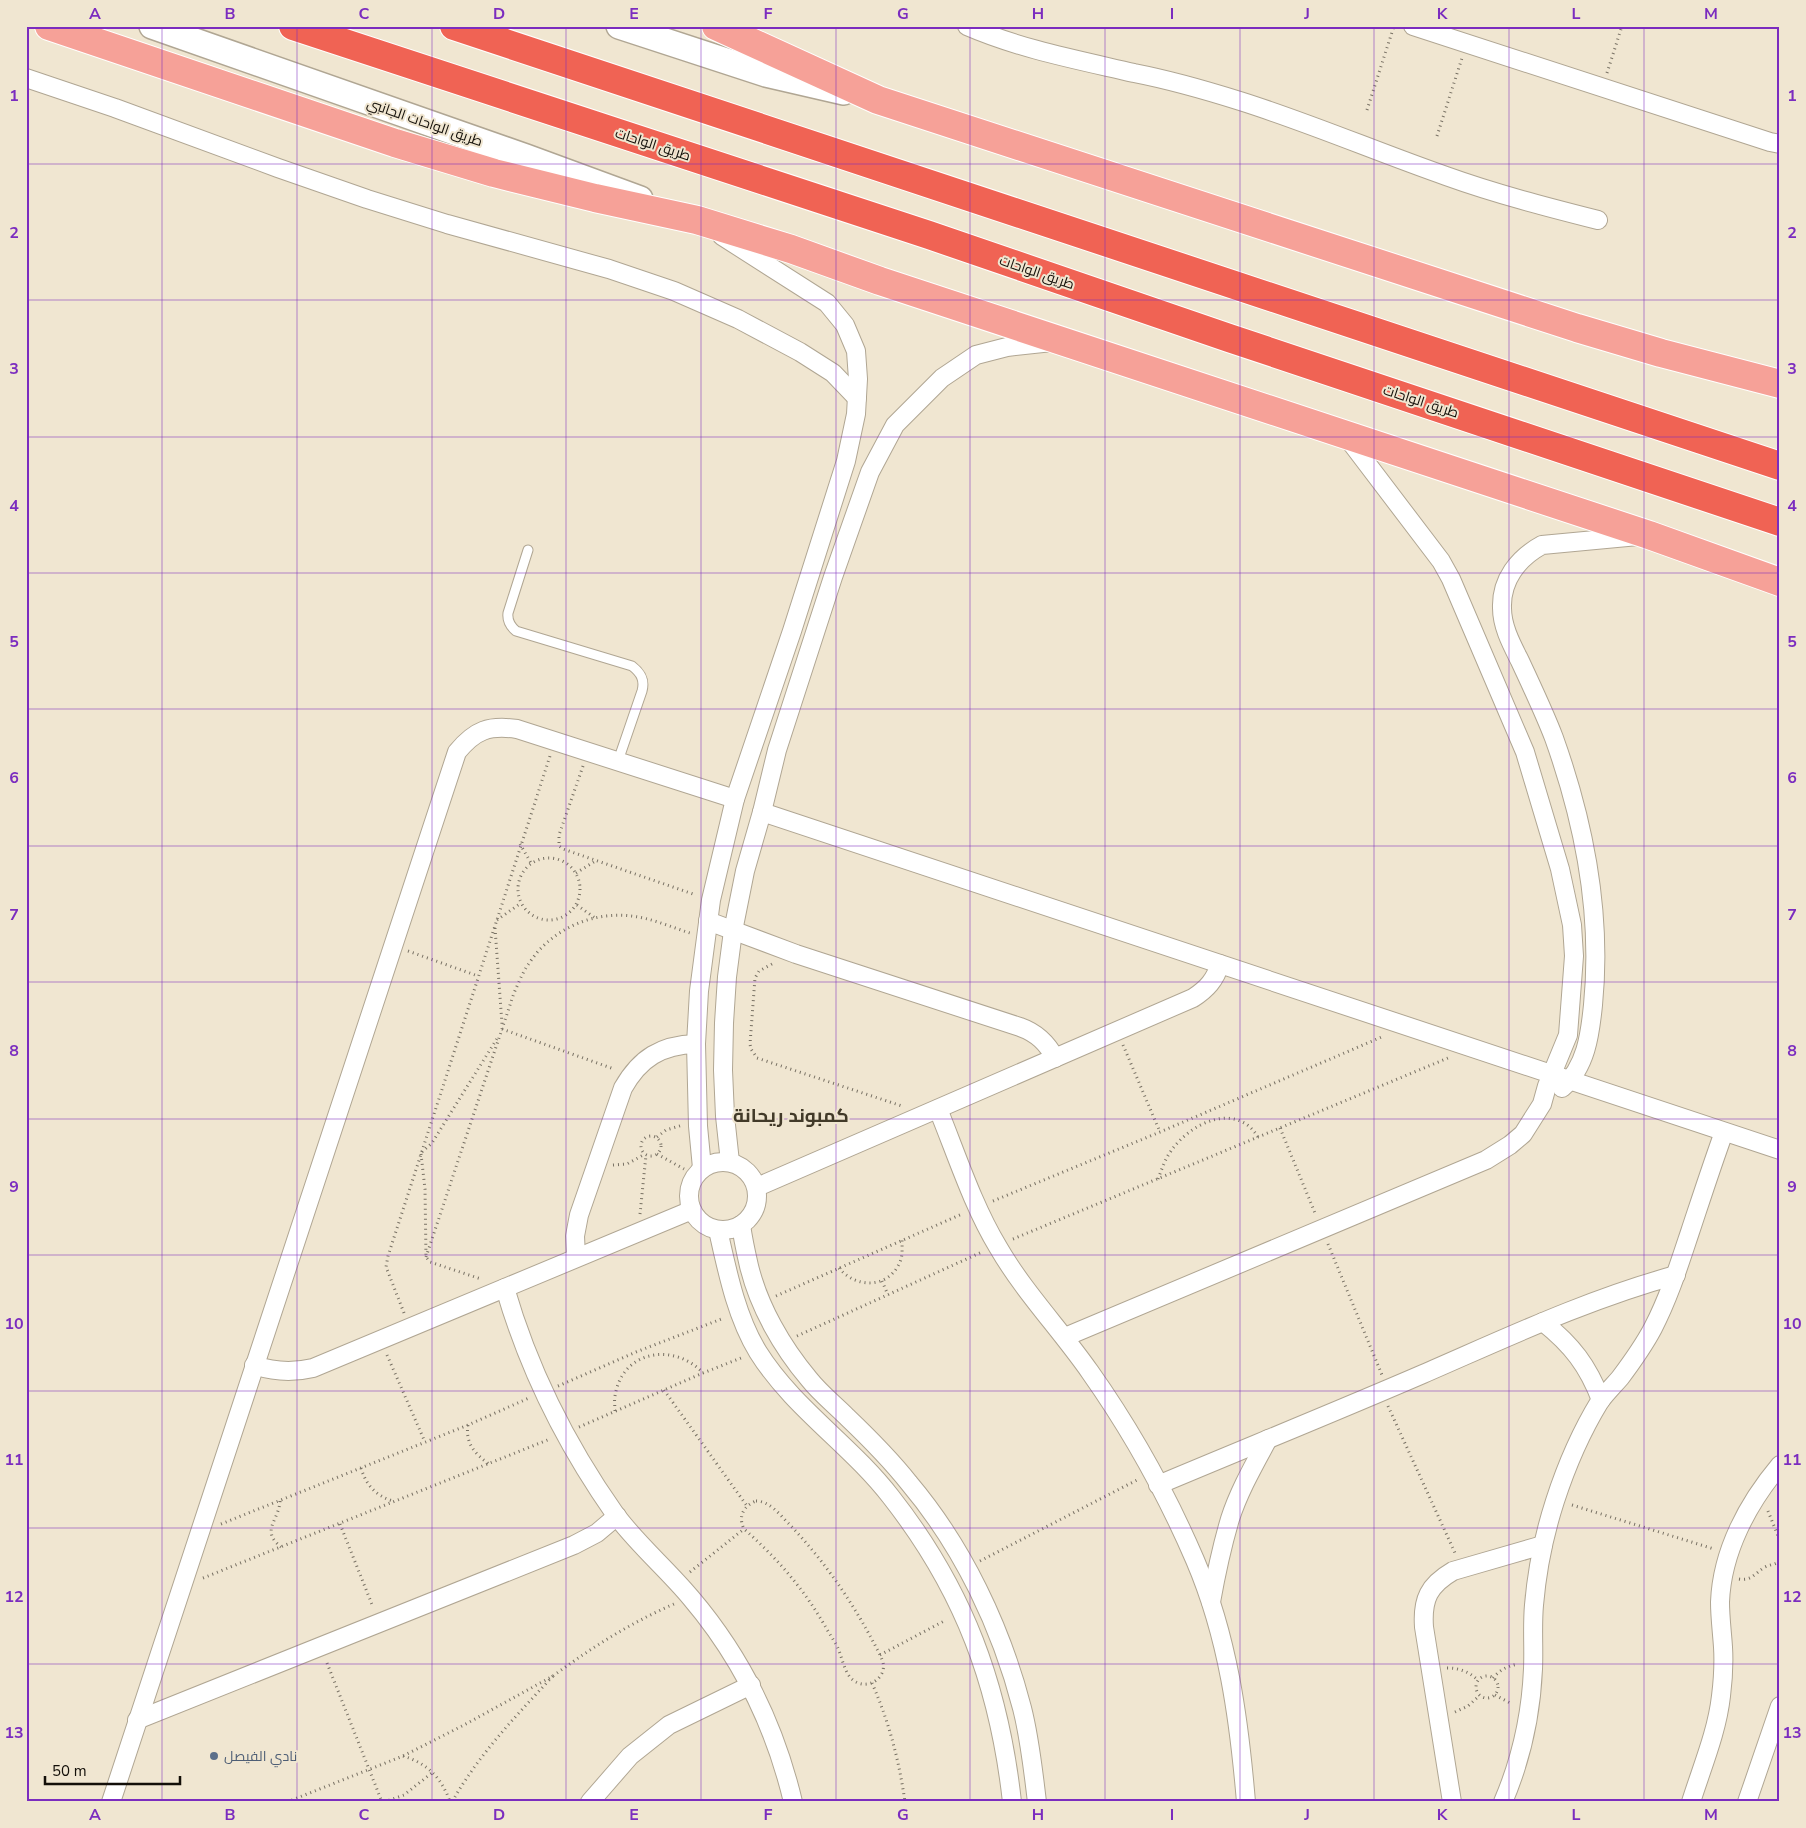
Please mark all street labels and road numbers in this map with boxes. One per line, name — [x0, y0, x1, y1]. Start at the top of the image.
street label: طريق الواحات الجانبي — [364, 94, 485, 153]
street label: طريق الواحات — [613, 123, 693, 166]
street label: طريق الواحات — [997, 251, 1077, 294]
street label: طريق الواحات — [1381, 380, 1461, 423]

